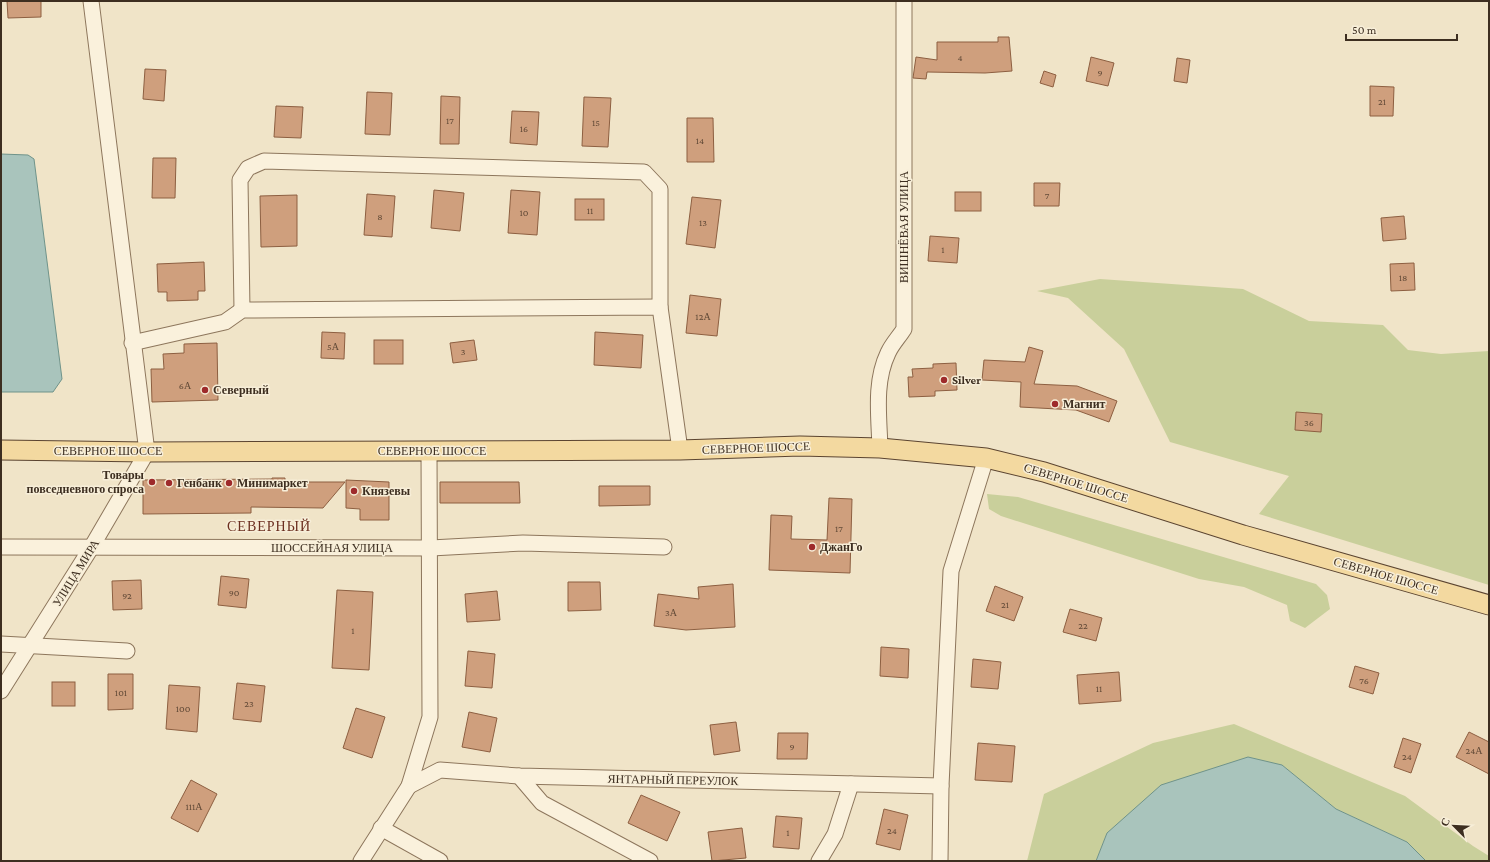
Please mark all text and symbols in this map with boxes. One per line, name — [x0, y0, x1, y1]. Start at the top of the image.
scale bar — [1346, 16, 1457, 42]
text: 50 m — [1352, 23, 1377, 37]
house number: 4 — [957, 52, 963, 63]
house number: 9 — [1097, 67, 1103, 78]
house number: 21 — [1378, 96, 1386, 107]
house number: 17 — [446, 115, 454, 126]
house number: 15 — [592, 117, 600, 128]
house number: 16 — [520, 123, 528, 134]
house number: 14 — [696, 135, 704, 146]
street label: ВИШНЁВАЯ УЛИЦА — [897, 171, 911, 283]
house number: 7 — [1045, 190, 1050, 201]
house number: 11 — [587, 205, 593, 216]
house number: 10 — [520, 207, 529, 218]
house number: 8 — [377, 211, 383, 222]
house number: 13 — [699, 217, 707, 228]
house number: 1 — [941, 244, 945, 255]
house number: 18 — [1399, 272, 1407, 283]
house number: 12А — [695, 311, 711, 322]
house number: 5А — [327, 341, 340, 352]
house number: 3 — [461, 346, 466, 357]
place label: Silver — [952, 373, 981, 387]
marker: Silver — [939, 375, 949, 385]
house number: 6А — [179, 380, 192, 391]
place label: Северный — [213, 383, 269, 397]
marker: Северный — [200, 385, 210, 395]
place label: Магнит — [1063, 397, 1106, 411]
marker: Магнит — [1050, 399, 1060, 409]
house number: 36 — [1304, 417, 1314, 428]
street label: СЕВЕРНОЕ ШОССЕ — [702, 439, 810, 457]
street label: СЕВЕРНОЕ ШОССЕ — [54, 444, 162, 458]
street label: СЕВЕРНОЕ ШОССЕ — [378, 444, 486, 458]
street label: СЕВЕРНОЕ ШОССЕ — [1022, 460, 1130, 506]
place label: Товары повседневного спроса — [27, 468, 145, 496]
place label: Генбанк — [177, 476, 222, 490]
place label: Минимаркет — [237, 476, 308, 490]
marker: Товары повседневного спроса — [147, 477, 157, 487]
marker: Генбанк — [164, 478, 174, 488]
marker: Минимаркет — [224, 478, 234, 488]
place label: Князевы — [362, 484, 411, 498]
marker: Князевы — [349, 486, 359, 496]
district label: СЕВЕРНЫЙ — [227, 518, 311, 534]
house number: 17 — [835, 523, 843, 534]
street label: УЛИЦА МИРА — [50, 536, 102, 609]
place label: ДжанГо — [820, 540, 862, 554]
street label: ШОССЕЙНАЯ УЛИЦА — [271, 541, 393, 555]
marker: ДжанГо — [807, 542, 817, 552]
street label: СЕВЕРНОЕ ШОССЕ — [1332, 554, 1440, 598]
house number: 90 — [229, 587, 240, 598]
house number: 92 — [122, 590, 132, 601]
house number: 21 — [1001, 599, 1009, 610]
house number: 3А — [665, 607, 678, 618]
house number: 22 — [1078, 620, 1088, 631]
house number: 1 — [351, 625, 355, 636]
house number: 76 — [1359, 675, 1369, 686]
house number: 11 — [1096, 683, 1102, 694]
house number: 101 — [115, 687, 127, 698]
house number: 23 — [244, 698, 254, 709]
house number: 100 — [176, 703, 191, 714]
house number: 9 — [789, 741, 795, 752]
house number: 24А — [1465, 745, 1483, 756]
house number: 24 — [1402, 751, 1412, 762]
street label: ЯНТАРНЫЙ ПЕРЕУЛОК — [608, 772, 739, 788]
house number: 111А — [185, 801, 203, 812]
north arrow — [1434, 806, 1474, 846]
text: С — [1438, 816, 1452, 828]
house number: 24 — [887, 825, 897, 836]
house number: 1 — [786, 827, 790, 838]

